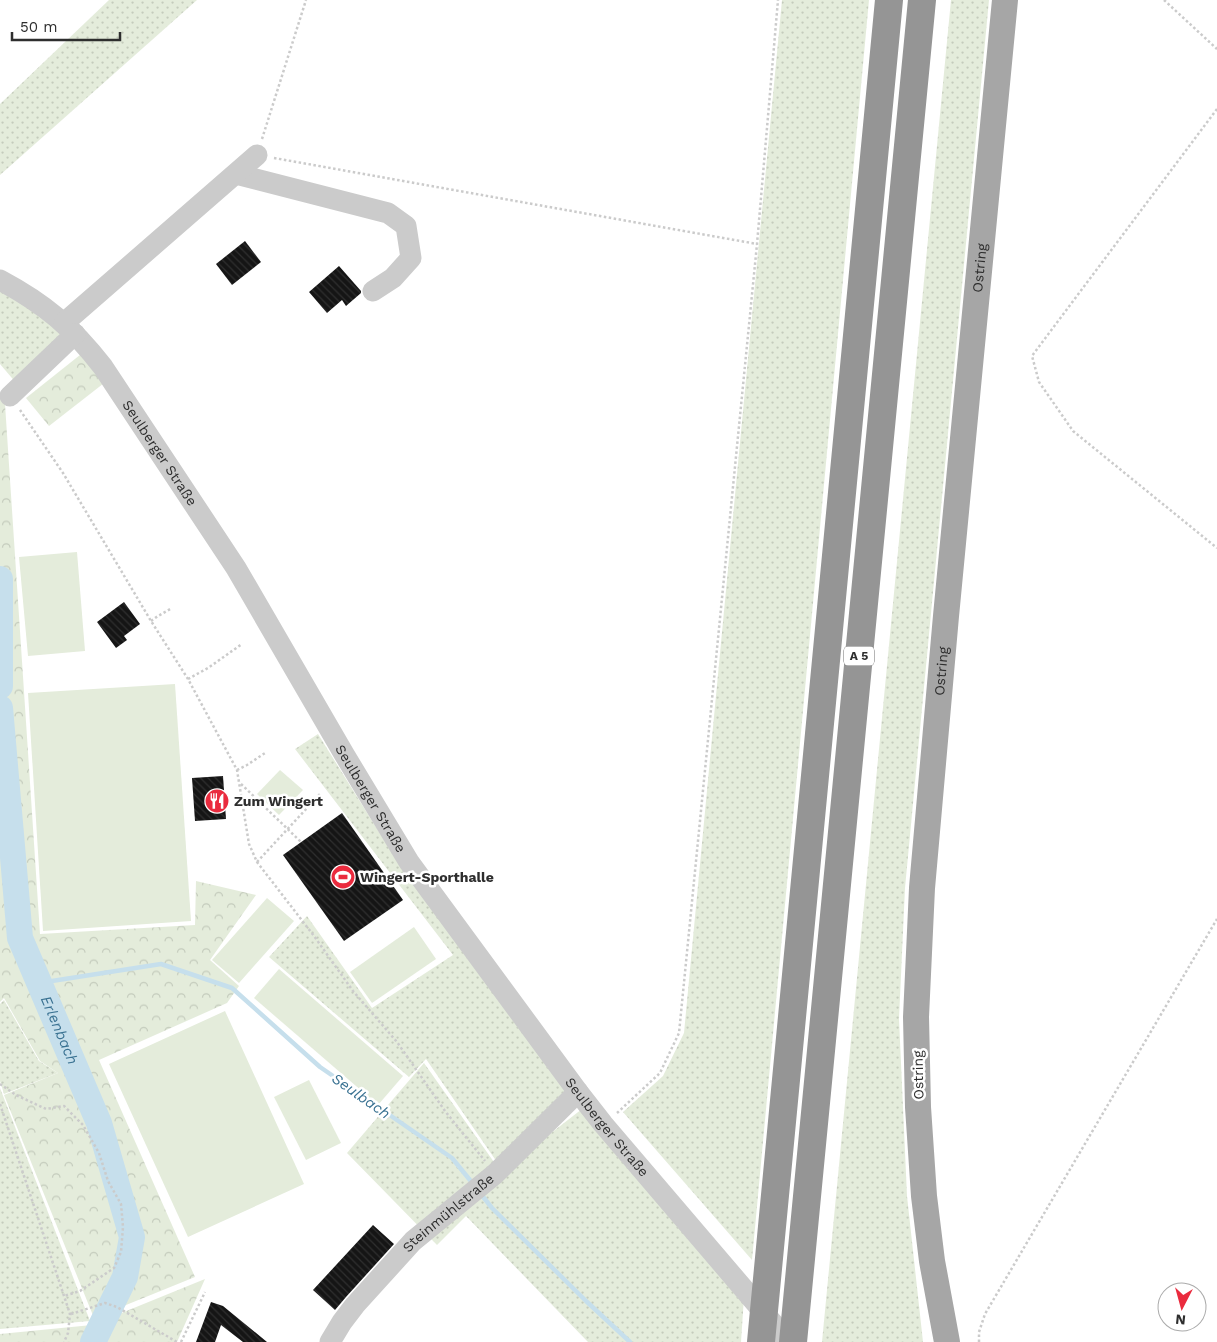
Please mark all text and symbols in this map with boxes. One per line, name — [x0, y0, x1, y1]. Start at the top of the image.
scale bar — [12, 10, 120, 42]
text: 50 m — [20, 18, 57, 36]
street label: Ostring — [969, 242, 990, 293]
street label: Seulberger Straße — [119, 397, 200, 509]
street label: Ostring — [931, 645, 951, 696]
road number: A 5 — [844, 646, 874, 666]
street label: Seulberger Straße — [332, 742, 409, 855]
restaurant icon: Zum Wingert — [204, 788, 230, 814]
place label: Zum Wingert — [234, 793, 323, 809]
sports icon: Wingert-Sporthalle — [330, 864, 356, 890]
place label: Wingert-Sporthalle — [360, 869, 494, 885]
water label: Erlenbach — [37, 993, 82, 1067]
street label: Ostring — [910, 1050, 926, 1100]
water label: Seulbach — [328, 1069, 394, 1123]
street label: Seulberger Straße — [562, 1074, 652, 1180]
street label: Steinmühlstraße — [399, 1170, 497, 1255]
north arrow — [1157, 1282, 1207, 1332]
text: N — [1175, 1311, 1187, 1328]

